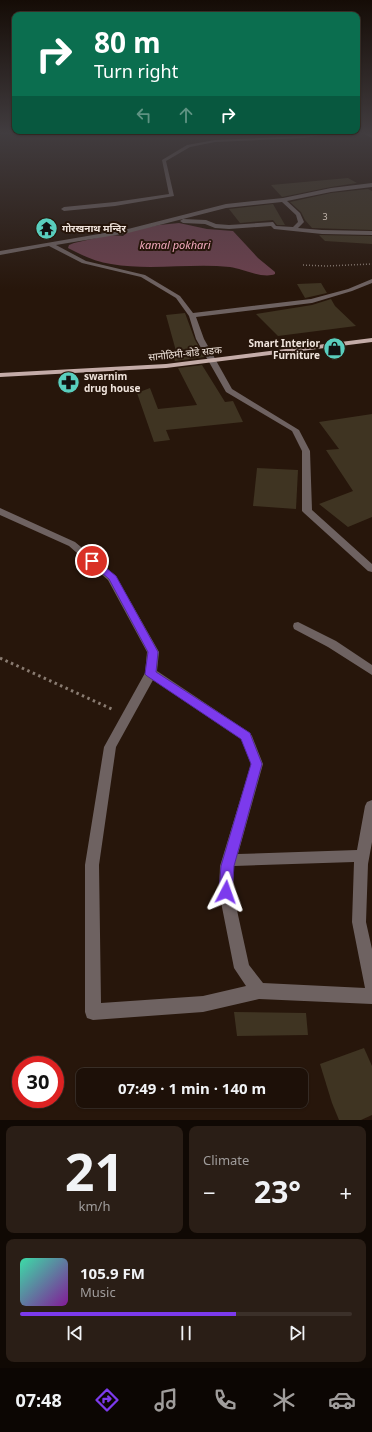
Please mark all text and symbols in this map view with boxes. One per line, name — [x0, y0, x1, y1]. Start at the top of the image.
text: 80 m — [94, 23, 161, 61]
icon: right — [28, 28, 80, 80]
text: Turn right — [94, 59, 178, 83]
icon: left — [133, 104, 155, 126]
icon: ahead — [175, 104, 197, 126]
icon: right — [217, 104, 239, 126]
house number: 3 — [322, 210, 328, 223]
temple icon: गोरखनाथ मन्दिर — [33, 215, 59, 241]
place label: गोरखनाथ मन्दिर — [62, 221, 126, 235]
water label: kamal pokhari — [139, 237, 211, 252]
place label: Smart Interior Furniture — [248, 336, 321, 362]
shop icon: Smart Interior Furniture — [322, 336, 348, 362]
street label: सानोठिमी-बोडे सडक — [148, 342, 223, 364]
pharmacy icon: swarnim drug house — [56, 369, 82, 395]
place label: swarnim drug house — [84, 369, 140, 395]
pin — [75, 544, 109, 578]
icon: arrive — [81, 550, 103, 572]
position arrow — [205, 871, 247, 913]
speed limit sign: 30 — [12, 1056, 64, 1108]
text: 07:49 · 1 min · 140 m — [118, 1078, 266, 1098]
text: 21 — [65, 1135, 124, 1206]
text: Climate — [203, 1151, 249, 1169]
text: 23° — [254, 1171, 301, 1212]
text: − — [203, 1177, 216, 1207]
text: + — [339, 1177, 352, 1207]
text: km/h — [79, 1197, 110, 1215]
text: 105.9 FM — [80, 1263, 145, 1283]
text: Music — [80, 1283, 116, 1301]
icon: previous — [64, 1322, 86, 1344]
icon: pause — [175, 1322, 197, 1344]
icon: next — [286, 1322, 308, 1344]
icon: directions — [93, 1386, 121, 1414]
icon: music — [152, 1386, 180, 1414]
icon: phone — [211, 1386, 239, 1414]
icon: climate — [270, 1386, 298, 1414]
icon: car — [328, 1386, 356, 1414]
text: 07:48 — [15, 1388, 62, 1412]

